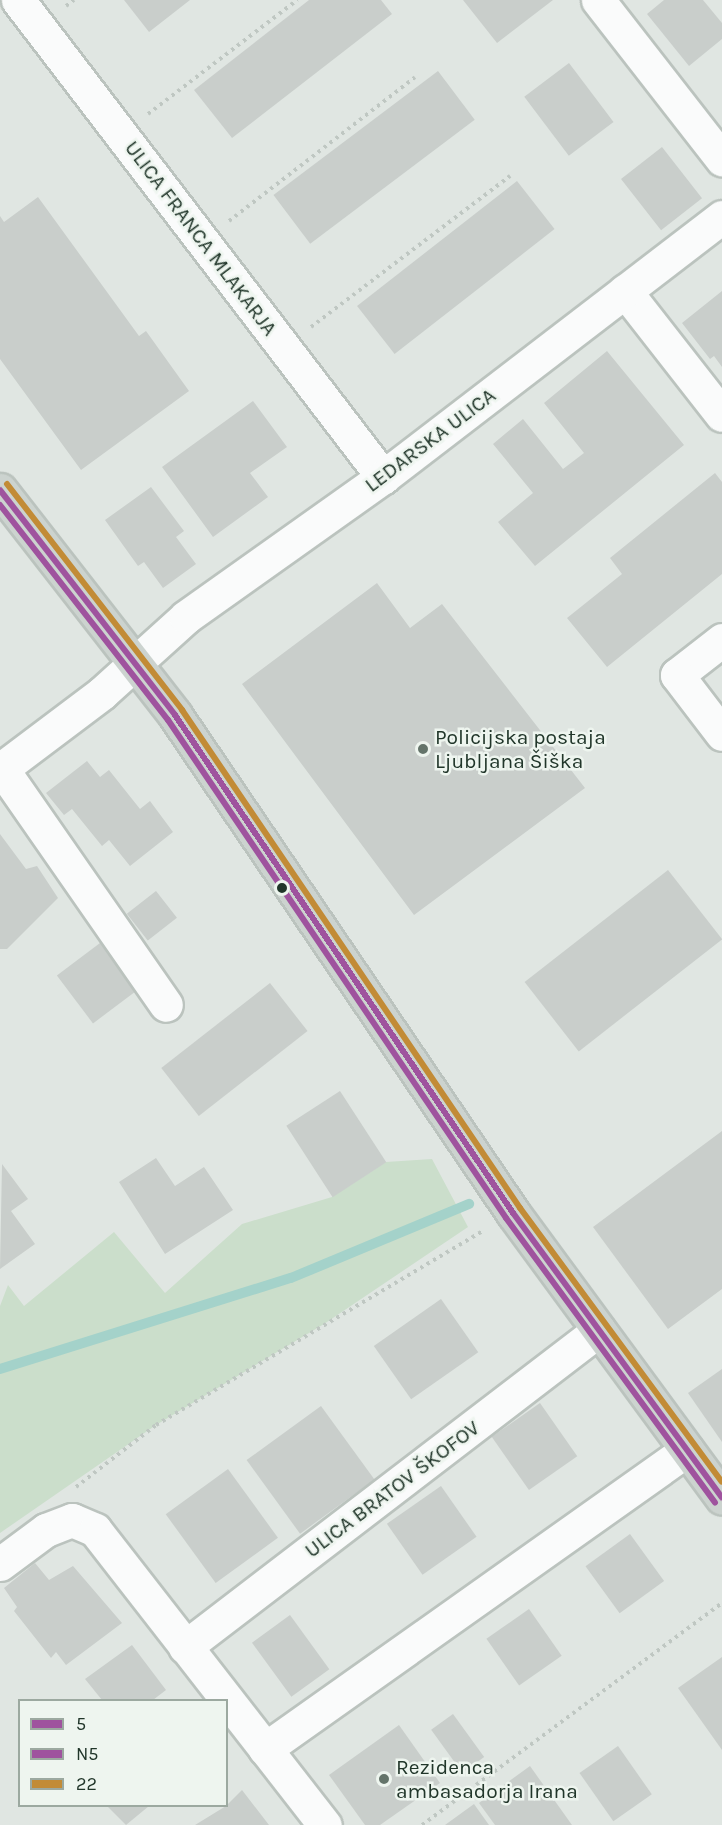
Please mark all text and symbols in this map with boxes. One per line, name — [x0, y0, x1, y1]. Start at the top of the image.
street label: ULICA FRANCA MLAKARJA — [119, 136, 283, 340]
street label: LEDARSKA ULICA — [360, 383, 500, 497]
place label: Policijska postaja Ljubljana Šiška — [435, 724, 606, 774]
marker: Policijska postaja Ljubljana Šiška — [416, 742, 430, 756]
unlabelled marker — [276, 882, 288, 894]
street label: ULICA BRATOV ŠKOFOV — [300, 1415, 484, 1563]
legend — [18, 1699, 228, 1807]
text: 5 — [76, 1713, 86, 1735]
text: N5 — [76, 1743, 98, 1765]
place label: Rezidenca ambasadorja Irana — [396, 1754, 578, 1804]
marker: Rezidenca ambasadorja Irana — [377, 1772, 391, 1786]
text: 22 — [76, 1773, 97, 1795]

